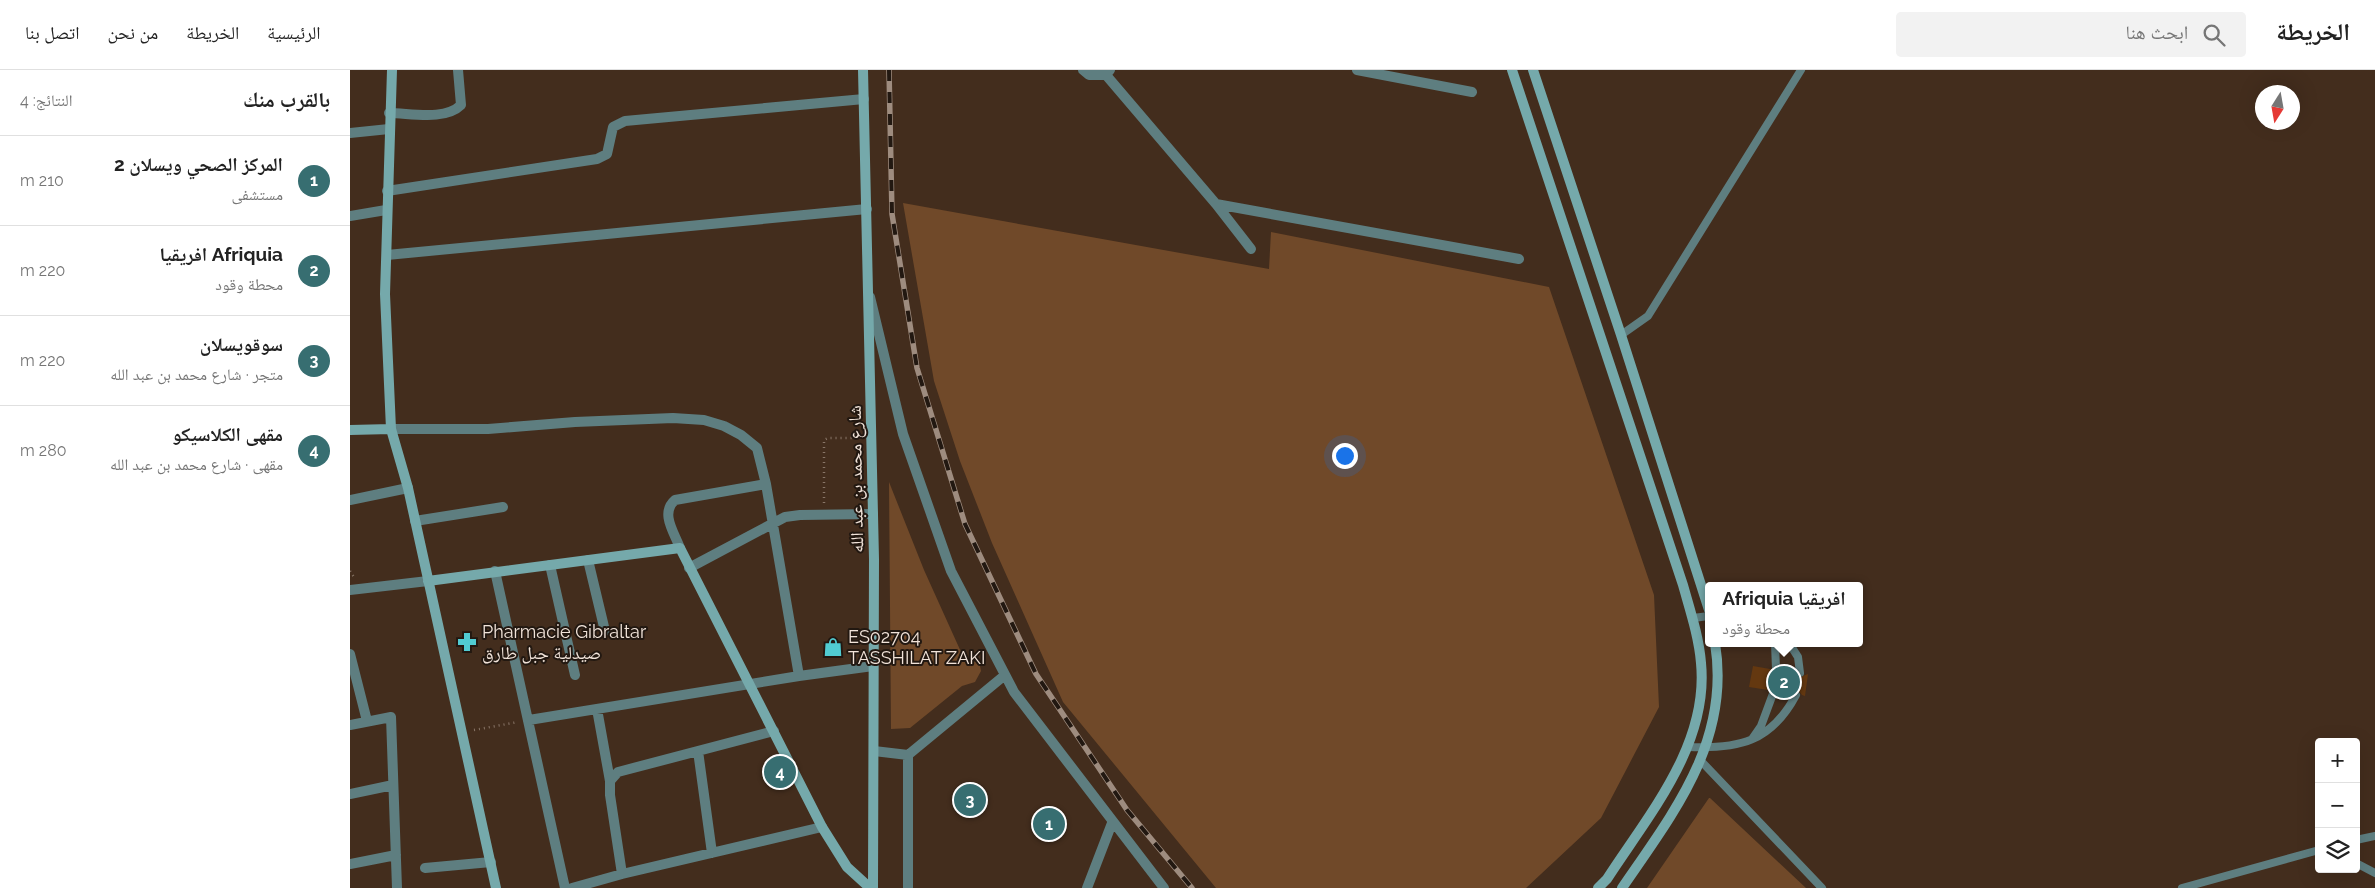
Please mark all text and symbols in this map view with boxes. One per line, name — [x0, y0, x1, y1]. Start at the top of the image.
search box — [1896, 12, 2246, 57]
text: الخريطة — [2276, 17, 2350, 46]
text: ابحث هنا — [2126, 21, 2188, 43]
icon: search — [2200, 21, 2228, 49]
text: اتصل بنا — [25, 22, 79, 43]
text: من نحن — [107, 22, 158, 43]
text: الخريطة — [186, 22, 239, 43]
text: الرئيسية — [267, 22, 321, 43]
north arrow — [2255, 85, 2300, 130]
text: بالقرب منك — [243, 87, 330, 112]
text: النتائج: 4 — [20, 91, 73, 110]
text: المركز الصحي ويسلان 2 — [114, 153, 283, 175]
text: 210 m — [20, 171, 64, 190]
text: 1 — [310, 171, 318, 190]
text: مستشفى — [232, 185, 283, 204]
text: Afriquia افريقيا — [160, 243, 283, 265]
text: 220 m — [20, 261, 65, 280]
text: 2 — [309, 261, 319, 280]
text: محطة وقود — [215, 275, 283, 294]
text: سوقويسلان — [200, 333, 283, 355]
text: 220 m — [20, 351, 65, 370]
text: 3 — [310, 351, 318, 370]
text: متجر · شارع محمد بن عبد الله — [110, 365, 283, 384]
street label: شارع محمد بن عبد الله — [844, 405, 868, 553]
text: مقهى الكلاسيكو — [172, 423, 283, 445]
text: 280 m — [20, 441, 66, 460]
text: 4 — [309, 441, 319, 460]
your location — [1332, 443, 1358, 469]
text: مقهى · شارع محمد بن عبد الله — [110, 455, 283, 474]
popup — [1705, 582, 1863, 647]
text: Afriquia افريقيا — [1722, 587, 1846, 609]
text: محطة وقود — [1722, 619, 1790, 638]
place label: Pharmacie Gibraltar صيدلية جبل طارق — [482, 621, 647, 664]
place label: ES02704 TASSHILAT ZAKI — [848, 626, 985, 668]
pharmacy icon: Pharmacie Gibraltar صيدلية جبل طارق — [456, 631, 478, 653]
shop icon: ES02704 TASSHILAT ZAKI — [822, 636, 844, 658]
pin: 2 — [1768, 663, 1800, 701]
map controls — [2315, 738, 2360, 873]
button: + — [2315, 738, 2360, 783]
pin: 4 — [764, 753, 796, 791]
pin: 3 — [954, 781, 986, 819]
button: − — [2315, 783, 2360, 828]
pin: 1 — [1033, 805, 1065, 843]
button: layers — [2315, 828, 2360, 873]

